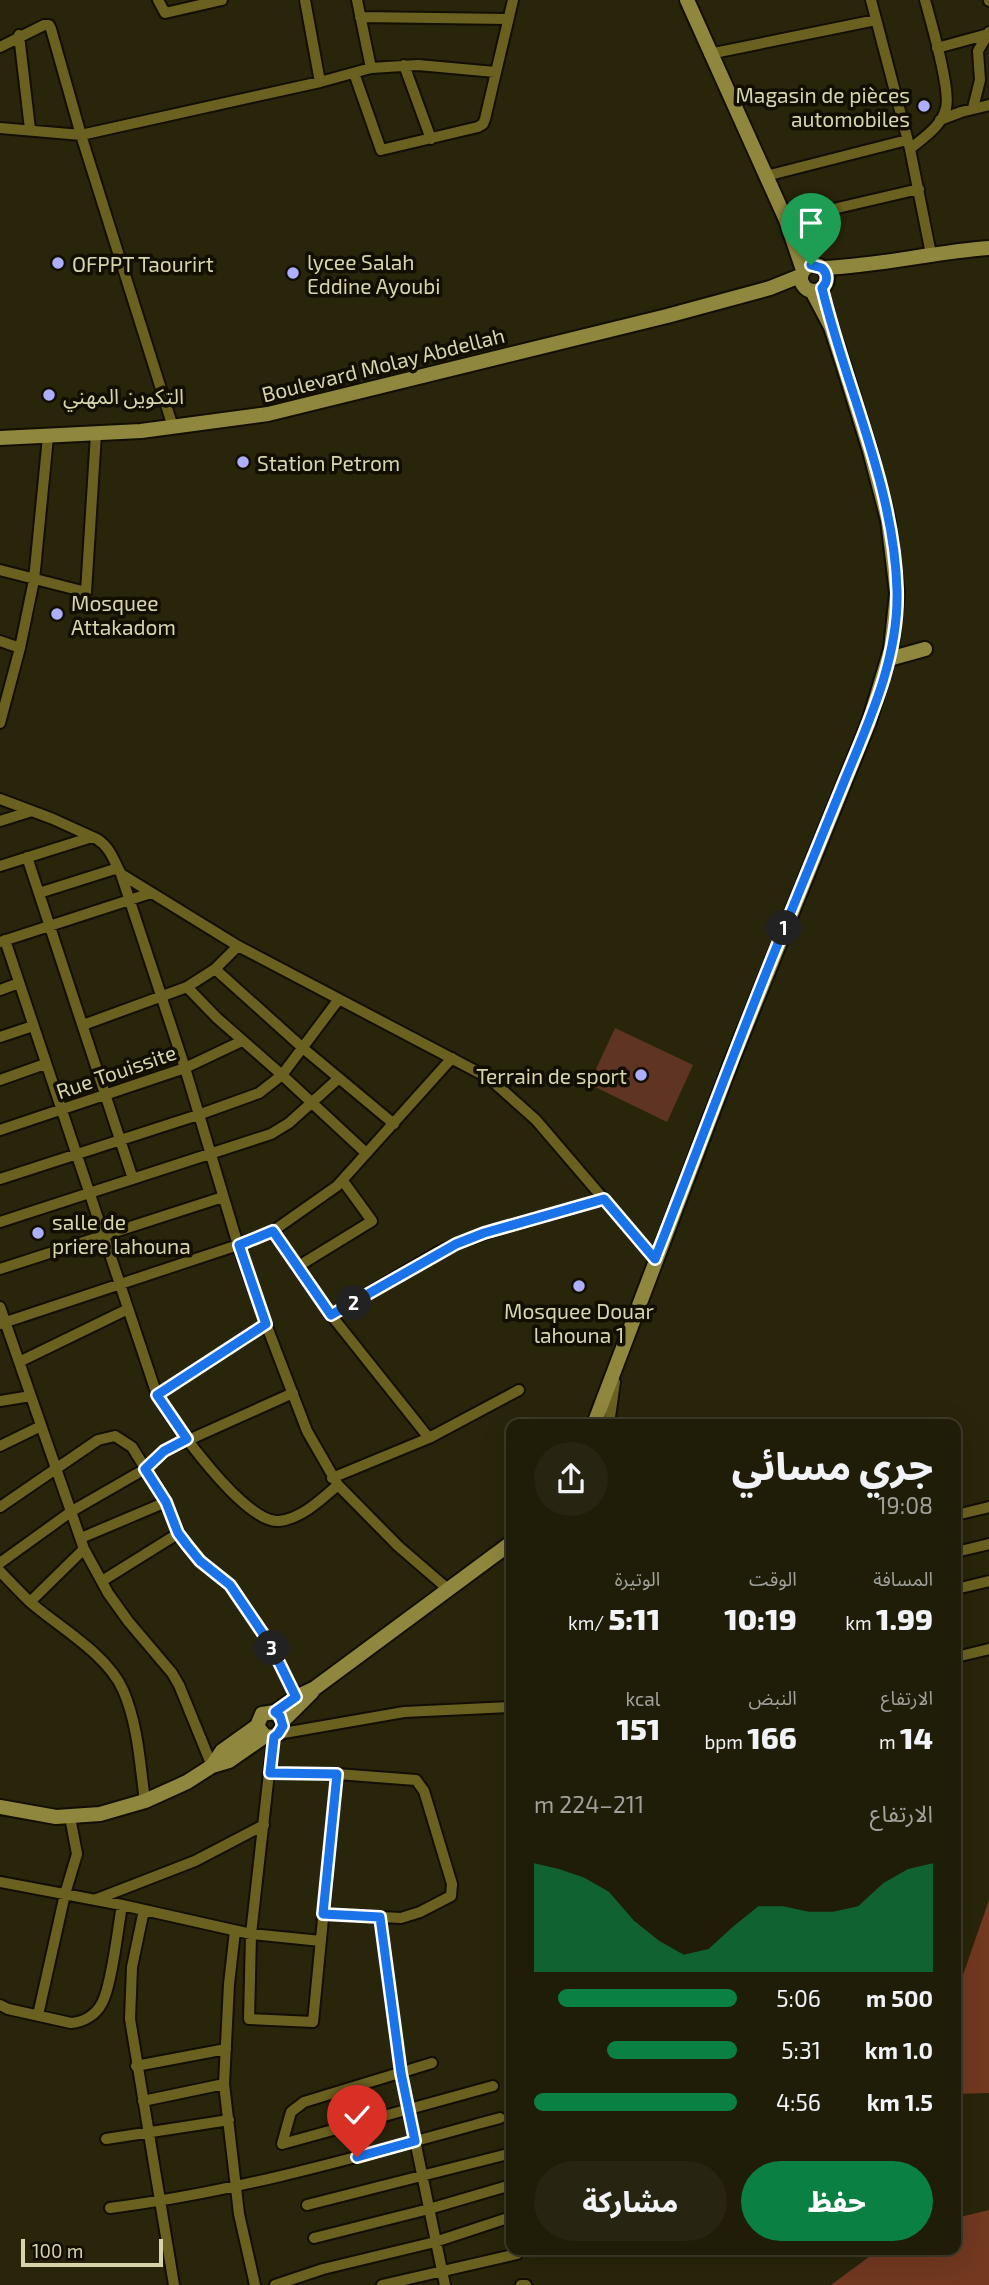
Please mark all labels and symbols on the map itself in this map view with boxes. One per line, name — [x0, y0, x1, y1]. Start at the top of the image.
place label: Magasin de pièces automobiles — [735, 82, 910, 131]
marker: Magasin de pièces automobiles — [916, 98, 932, 114]
pin — [781, 193, 841, 265]
place label: lycee Salah Eddine Ayoubi — [307, 249, 440, 298]
place label: OFPPT Taourirt — [72, 251, 214, 276]
marker: OFPPT Taourirt — [50, 255, 66, 271]
marker: lycee Salah Eddine Ayoubi — [285, 265, 301, 281]
street label: Boulevard Molay Abdellah — [259, 322, 507, 406]
place label: التكوين المهني — [63, 383, 184, 412]
marker: التكوين المهني — [41, 387, 57, 403]
place label: Station Petrom — [257, 450, 400, 475]
marker: Station Petrom — [235, 454, 251, 470]
place label: Mosquee Attakadom — [71, 590, 176, 639]
marker: Mosquee Attakadom — [49, 606, 65, 622]
pin: 1 — [766, 911, 802, 946]
street label: Rue Touissite — [53, 1039, 179, 1103]
place label: Terrain de sport — [476, 1063, 627, 1088]
marker: Terrain de sport — [633, 1067, 649, 1083]
place label: salle de priere lahouna — [52, 1209, 191, 1258]
marker: salle de priere lahouna — [30, 1225, 46, 1241]
marker: Mosquee Douar lahouna 1 — [571, 1278, 587, 1294]
pin: 2 — [336, 1286, 372, 1320]
place label: Mosquee Douar lahouna 1 — [504, 1298, 655, 1347]
pin: 3 — [254, 1630, 290, 1666]
pin — [327, 2085, 387, 2157]
scale bar — [21, 2236, 163, 2268]

